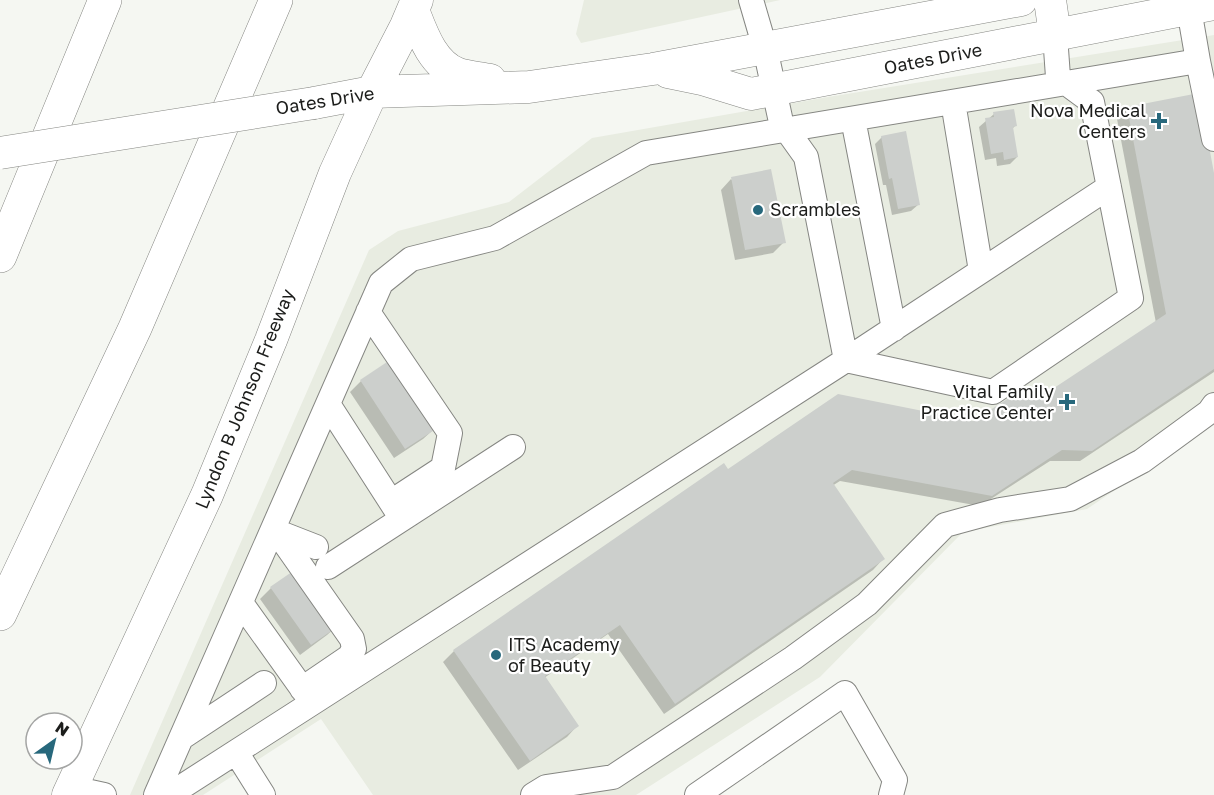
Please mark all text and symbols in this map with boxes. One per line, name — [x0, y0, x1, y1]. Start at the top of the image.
street label: Oates Drive — [882, 38, 984, 78]
street label: Oates Drive — [274, 81, 376, 119]
place label: Nova Medical Centers — [1030, 99, 1146, 142]
marker: Nova Medical Centers — [1150, 112, 1168, 130]
place label: Scrambles — [770, 198, 861, 220]
marker: Scrambles — [751, 203, 765, 217]
street label: Lyndon B Johnson Freeway — [190, 285, 298, 512]
place label: Vital Family Practice Center — [920, 380, 1054, 423]
marker: Vital Family Practice Center — [1058, 393, 1076, 411]
place label: ITS Academy of Beauty — [508, 633, 620, 676]
marker: ITS Academy of Beauty — [489, 648, 503, 662]
north arrow — [24, 711, 84, 771]
text: N — [52, 717, 73, 740]

